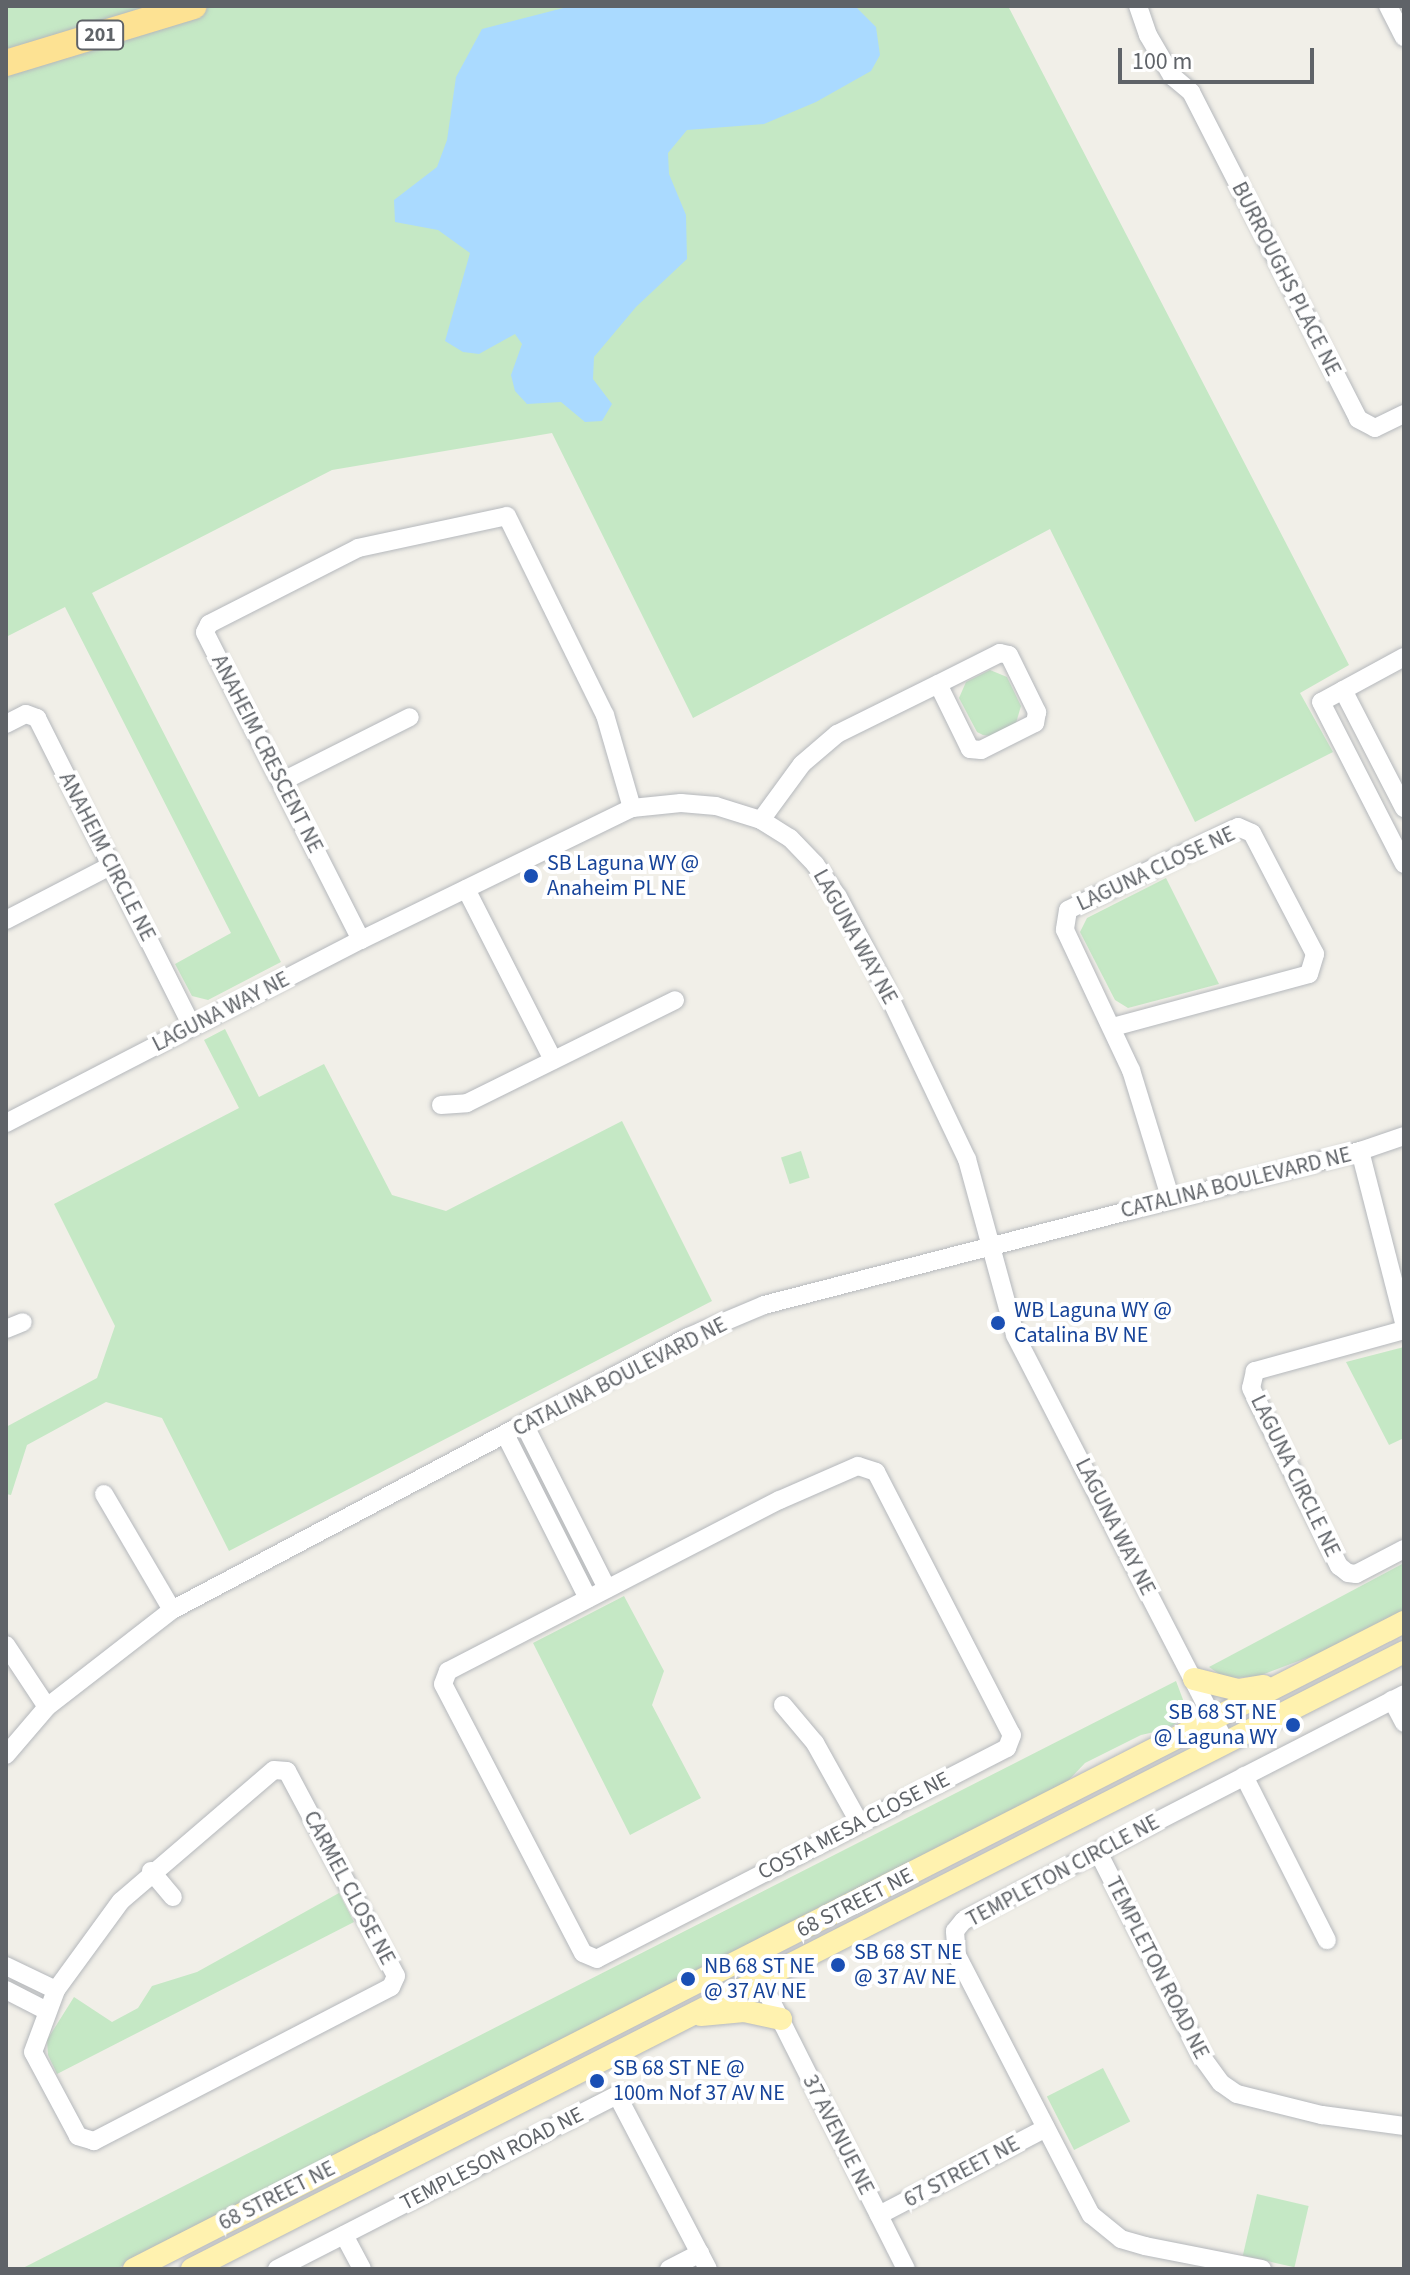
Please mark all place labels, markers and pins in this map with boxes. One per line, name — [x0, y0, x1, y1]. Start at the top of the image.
place label: SB Laguna WY @ Anaheim PL NE — [547, 850, 699, 902]
marker: SB Laguna WY @ Anaheim PL NE — [522, 867, 540, 885]
place label: WB Laguna WY @ Catalina BV NE — [1014, 1297, 1172, 1348]
marker: WB Laguna WY @ Catalina BV NE — [989, 1314, 1007, 1332]
place label: SB 68 ST NE @ Laguna WY — [1154, 1699, 1277, 1750]
marker: SB 68 ST NE @ Laguna WY — [1284, 1716, 1302, 1734]
place label: SB 68 ST NE @ 37 AV NE — [854, 1939, 963, 1990]
place label: NB 68 ST NE @ 37 AV NE — [704, 1953, 815, 2004]
marker: SB 68 ST NE @ 37 AV NE — [829, 1956, 847, 1974]
marker: NB 68 ST NE @ 37 AV NE — [679, 1970, 697, 1988]
place label: SB 68 ST NE @ 100m Nof 37 AV NE — [613, 2055, 785, 2106]
marker: SB 68 ST NE @ 100m Nof 37 AV NE — [588, 2072, 606, 2090]

